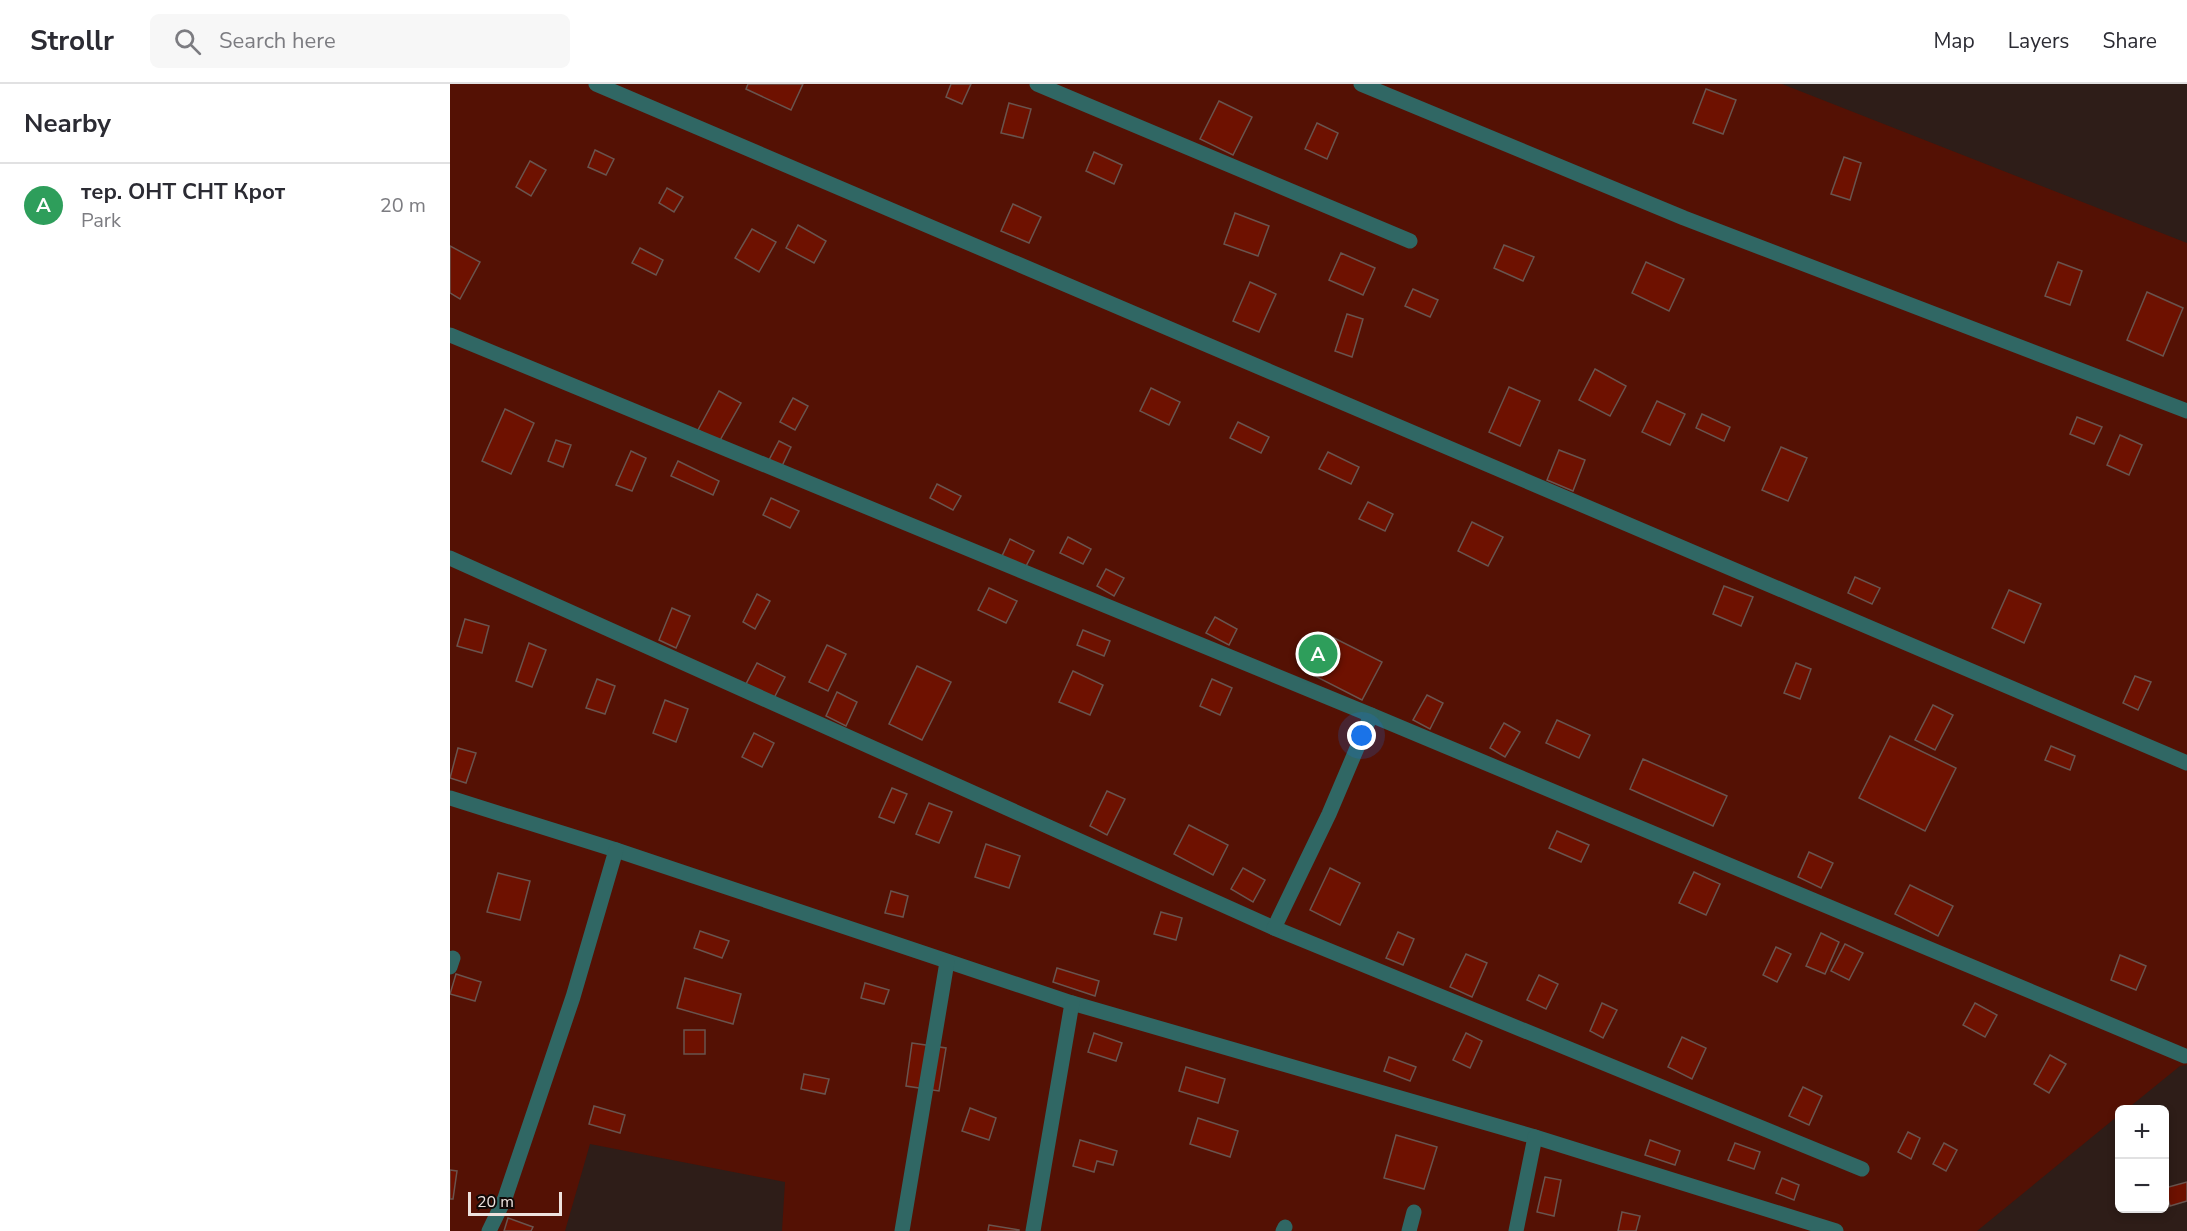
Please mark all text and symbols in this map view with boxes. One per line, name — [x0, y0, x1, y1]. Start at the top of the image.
search box — [150, 14, 570, 68]
text: Strollr — [30, 22, 114, 60]
icon: search — [171, 25, 204, 58]
text: Search here — [219, 26, 336, 56]
text: Map — [1933, 27, 1975, 55]
text: Layers — [2008, 27, 2069, 55]
text: Share — [2102, 27, 2157, 55]
text: Nearby — [24, 106, 111, 141]
text: тер. ОНТ СНТ Крот — [81, 177, 285, 207]
text: A — [36, 192, 51, 219]
text: 20 m — [380, 192, 426, 219]
text: Park — [81, 207, 121, 234]
pin: A — [1298, 632, 1338, 676]
your location — [1347, 721, 1376, 750]
map controls — [2115, 1105, 2169, 1213]
button: + — [2115, 1105, 2169, 1159]
button: − — [2115, 1159, 2169, 1213]
scale bar — [468, 1189, 562, 1216]
text: 20 m — [477, 1191, 514, 1213]

